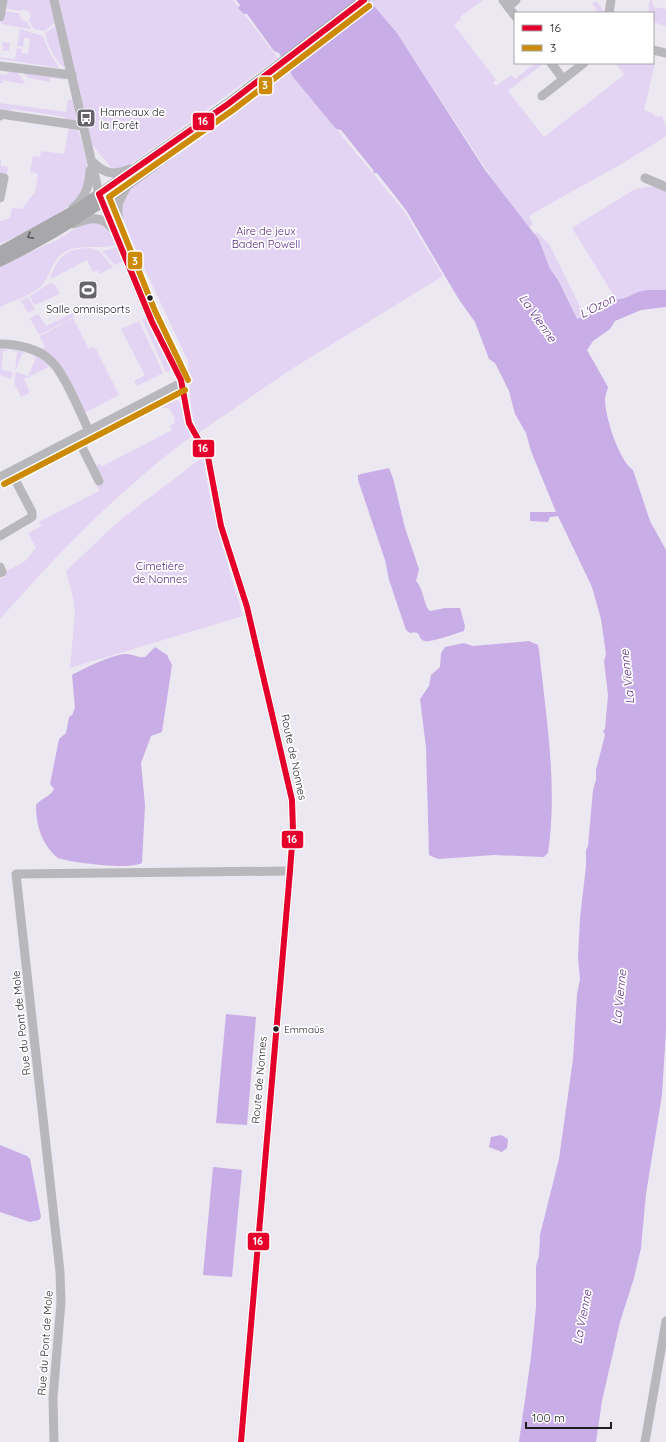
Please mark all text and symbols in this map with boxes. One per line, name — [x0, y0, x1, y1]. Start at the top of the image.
legend — [514, 12, 654, 64]
text: 16 — [550, 20, 561, 35]
text: 3 — [550, 40, 556, 55]
line badge: 3 — [258, 76, 273, 95]
text: 3 — [262, 78, 268, 92]
place label: Hameaux de la Forêt — [100, 105, 165, 132]
bus stop icon: Hameaux de la Forêt — [75, 107, 97, 129]
line badge: 16 — [192, 112, 215, 131]
text: 16 — [198, 114, 208, 128]
park label: Aire de jeux Baden Powell — [232, 224, 300, 251]
one-way arrow — [27, 232, 34, 239]
line badge: 3 — [127, 251, 143, 270]
text: 3 — [132, 254, 138, 268]
sports icon: Salle omnisports — [77, 279, 99, 301]
water label: L'Ozon — [577, 290, 618, 321]
water label: La Vienne — [516, 291, 561, 346]
unlabelled marker — [145, 293, 155, 303]
place label: Salle omnisports — [46, 302, 130, 316]
line badge: 16 — [192, 439, 215, 458]
text: 16 — [198, 441, 208, 455]
park label: Cimetière de Nonnes — [133, 559, 187, 586]
water label: La Vienne — [617, 648, 637, 705]
street label: Route de Nonnes — [278, 713, 310, 801]
line badge: 16 — [281, 830, 304, 849]
text: 16 — [287, 832, 297, 846]
water label: La Vienne — [609, 968, 629, 1025]
street label: Rue du Pont de Mole — [9, 970, 33, 1076]
place label: Emmaüs — [284, 1023, 325, 1036]
marker: Emmaüs — [271, 1024, 281, 1034]
street label: Route de Nonnes — [248, 1036, 270, 1124]
line badge: 16 — [247, 1232, 270, 1251]
text: 16 — [253, 1234, 263, 1248]
water label: La Vienne — [569, 1287, 595, 1345]
street label: Rue du Pont de Mole — [34, 1290, 56, 1396]
scale bar — [526, 1404, 611, 1430]
text: 100 m — [532, 1410, 565, 1425]

